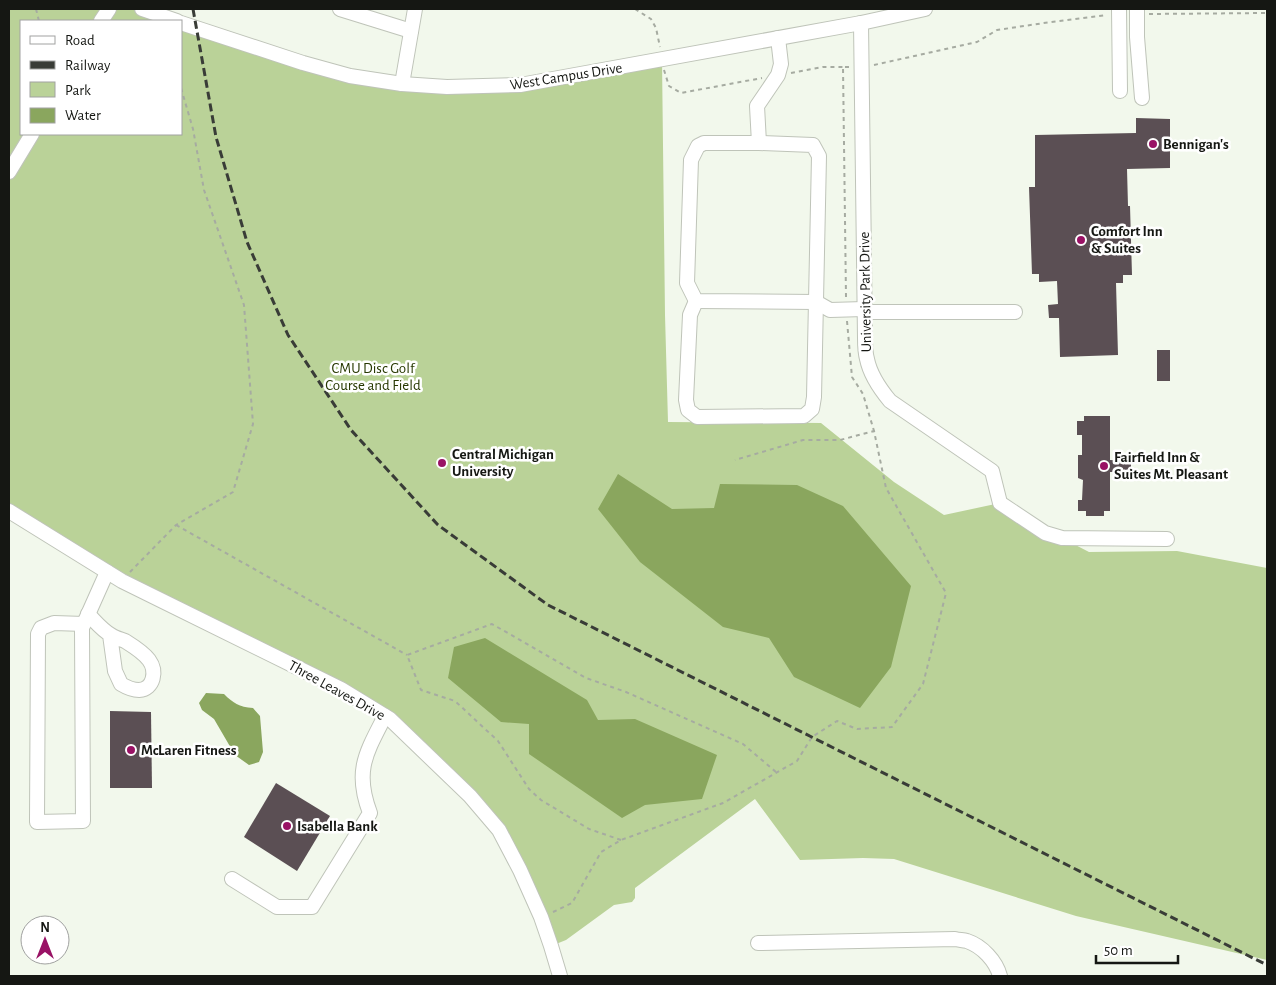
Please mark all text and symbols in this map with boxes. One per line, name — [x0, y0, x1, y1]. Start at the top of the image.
legend — [20, 20, 182, 135]
text: Road — [65, 33, 95, 48]
text: Railway — [65, 58, 111, 73]
street label: West Campus Drive — [509, 60, 623, 93]
text: Park — [65, 83, 91, 98]
text: Water — [65, 108, 101, 123]
place label: Bennigan's — [1163, 137, 1229, 152]
marker: Bennigan's — [1147, 138, 1159, 150]
place label: Comfort Inn & Suites — [1091, 224, 1163, 256]
street label: University Park Drive — [857, 231, 874, 352]
marker: Comfort Inn & Suites — [1075, 234, 1087, 246]
park label: CMU Disc Golf Course and Field — [325, 361, 421, 393]
place label: Central Michigan University — [452, 447, 554, 479]
place label: Fairfield Inn & Suites Mt. Pleasant — [1114, 450, 1228, 482]
marker: Central Michigan University — [436, 457, 448, 469]
marker: Fairfield Inn & Suites Mt. Pleasant — [1098, 460, 1110, 472]
street label: Three Leaves Drive — [286, 658, 388, 723]
place label: McLaren Fitness — [141, 743, 237, 758]
marker: McLaren Fitness — [125, 744, 137, 756]
place label: Isabella Bank — [297, 819, 378, 834]
marker: Isabella Bank — [281, 820, 293, 832]
north arrow — [20, 915, 70, 965]
text: N — [40, 921, 50, 935]
scale bar — [1096, 932, 1178, 964]
text: 50 m — [1104, 943, 1133, 958]

